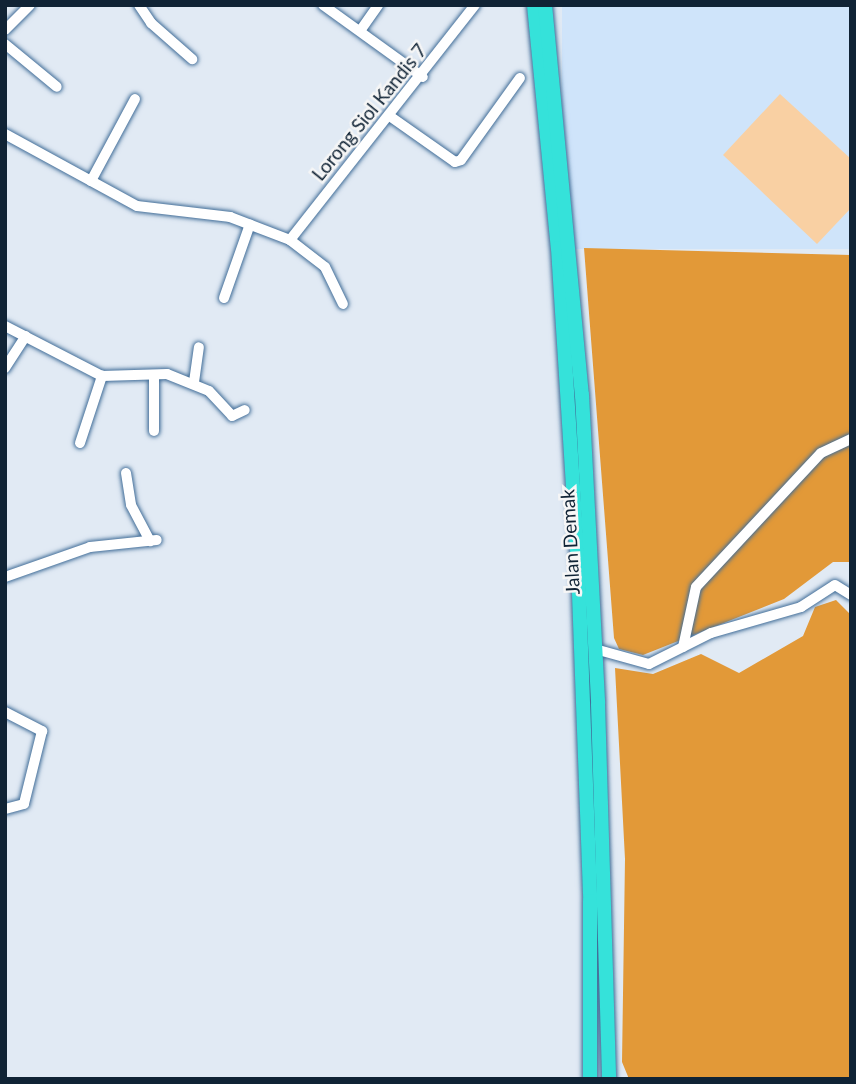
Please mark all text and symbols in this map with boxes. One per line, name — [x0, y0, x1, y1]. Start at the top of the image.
street label: Lorong Siol Kandis 7 — [307, 39, 431, 185]
street label: Jalan Demak — [556, 489, 584, 595]

